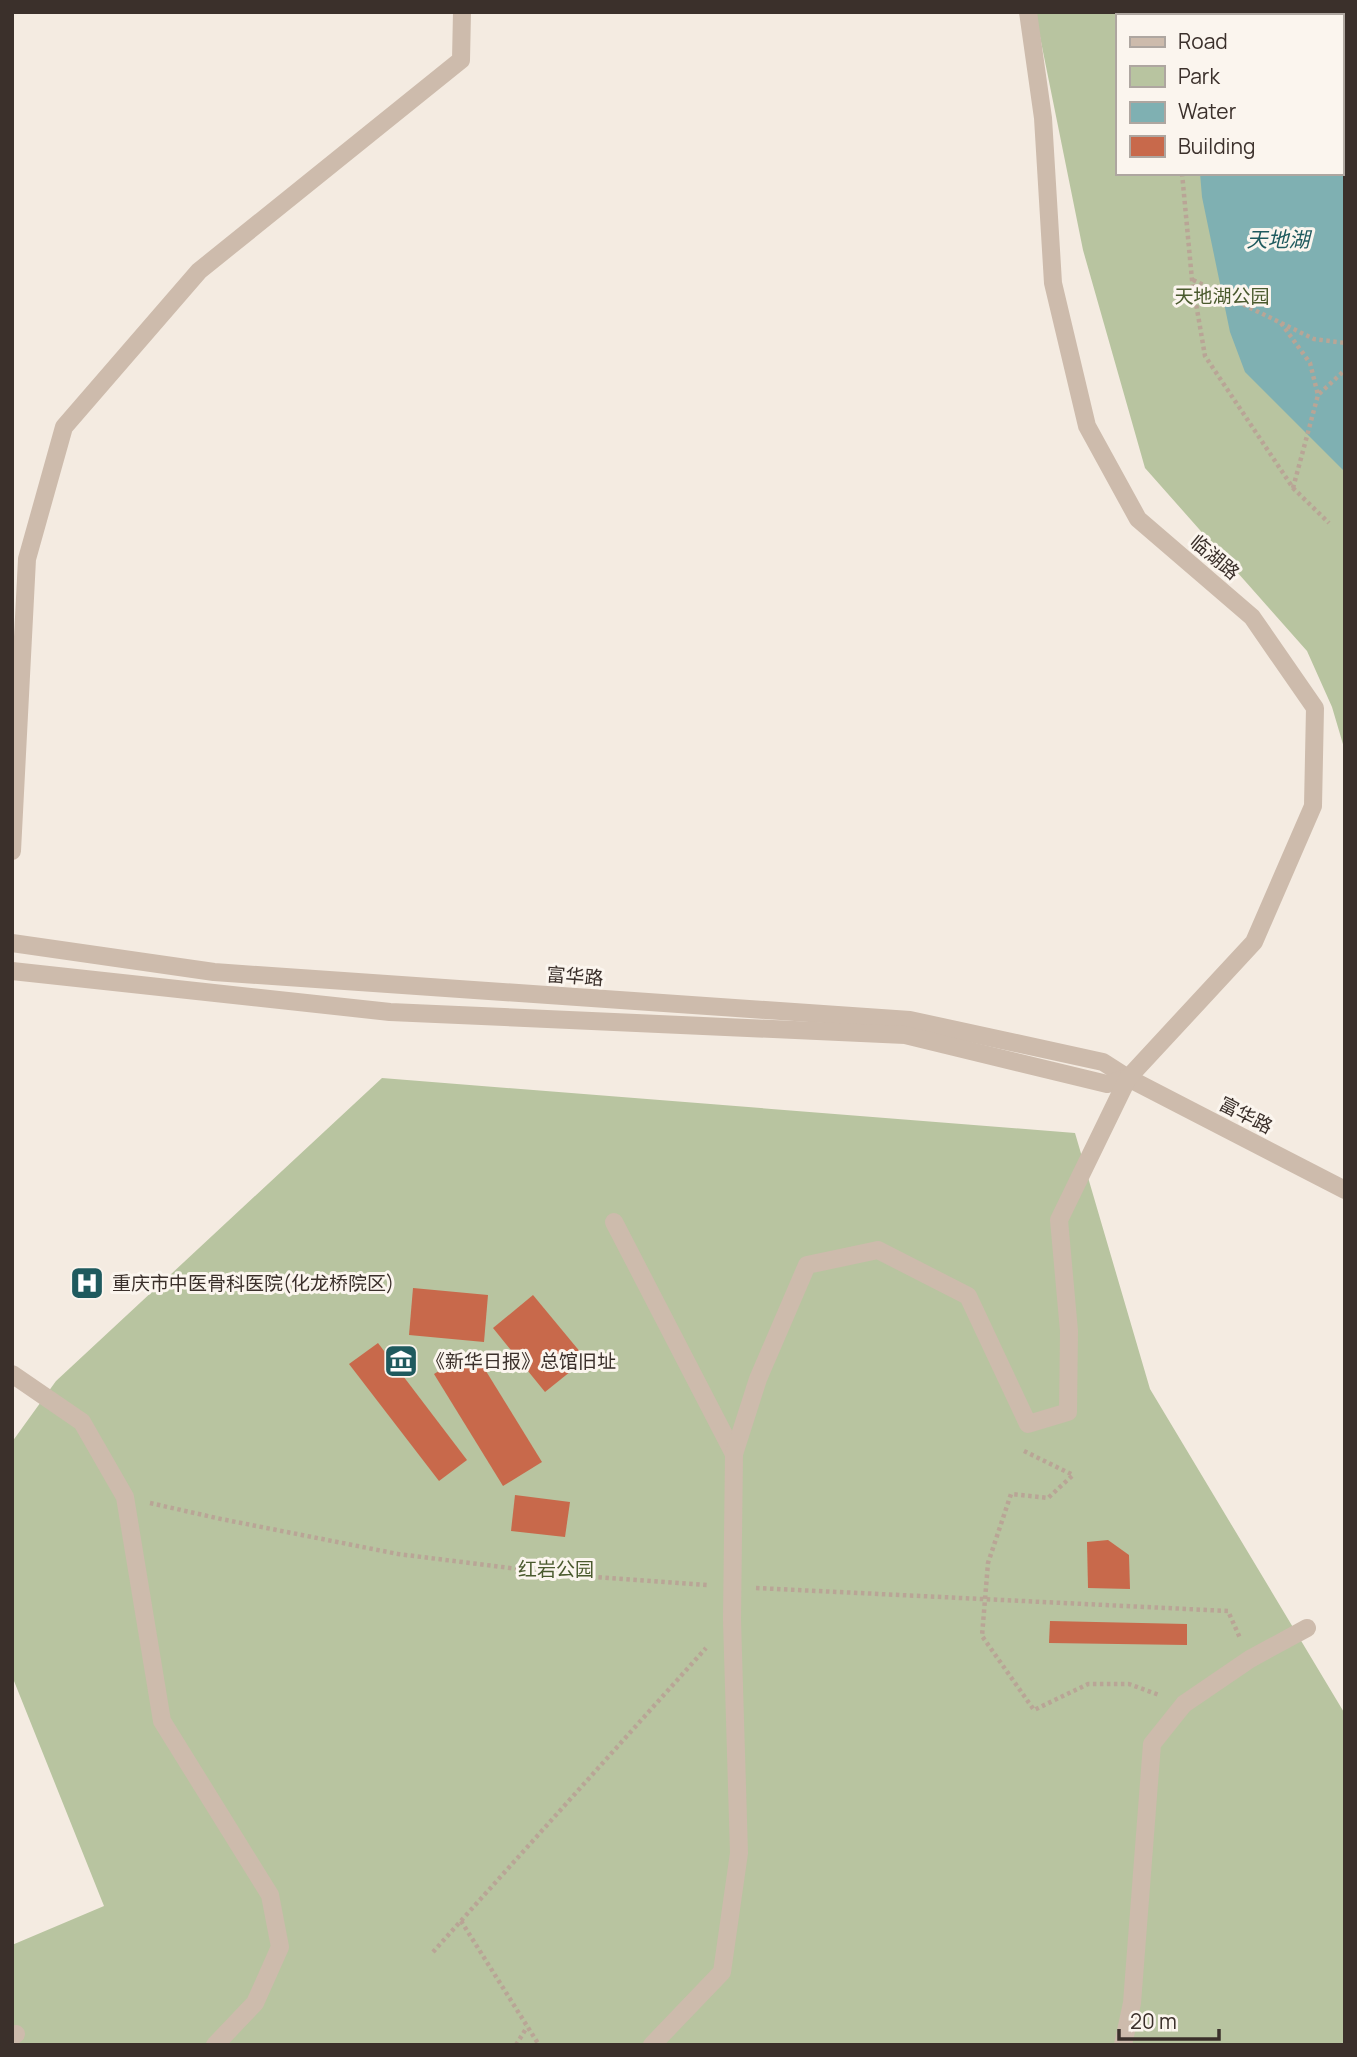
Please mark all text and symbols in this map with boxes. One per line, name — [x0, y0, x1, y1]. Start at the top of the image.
legend — [1116, 14, 1343, 175]
text: Road — [1178, 27, 1228, 55]
text: Park — [1178, 62, 1220, 90]
text: Water — [1178, 97, 1237, 125]
text: Building — [1178, 132, 1255, 160]
water label: 天地湖 — [1247, 225, 1312, 253]
park label: 天地湖公园 — [1174, 283, 1270, 309]
street label: 临湖路 — [1185, 529, 1245, 585]
street label: 富华路 — [546, 961, 604, 991]
street label: 富华路 — [1215, 1090, 1277, 1140]
hospital icon: 重庆市中医骨科医院(化龙桥院区) — [68, 1264, 106, 1302]
place label: 重庆市中医骨科医院(化龙桥院区) — [112, 1270, 394, 1296]
museum icon: 《新华日报》总馆旧址 — [382, 1342, 420, 1380]
place label: 《新华日报》总馆旧址 — [426, 1348, 616, 1374]
park label: 红岩公园 — [518, 1556, 594, 1582]
scale bar — [1119, 1997, 1219, 2041]
text: 20 m — [1130, 2007, 1177, 2035]

